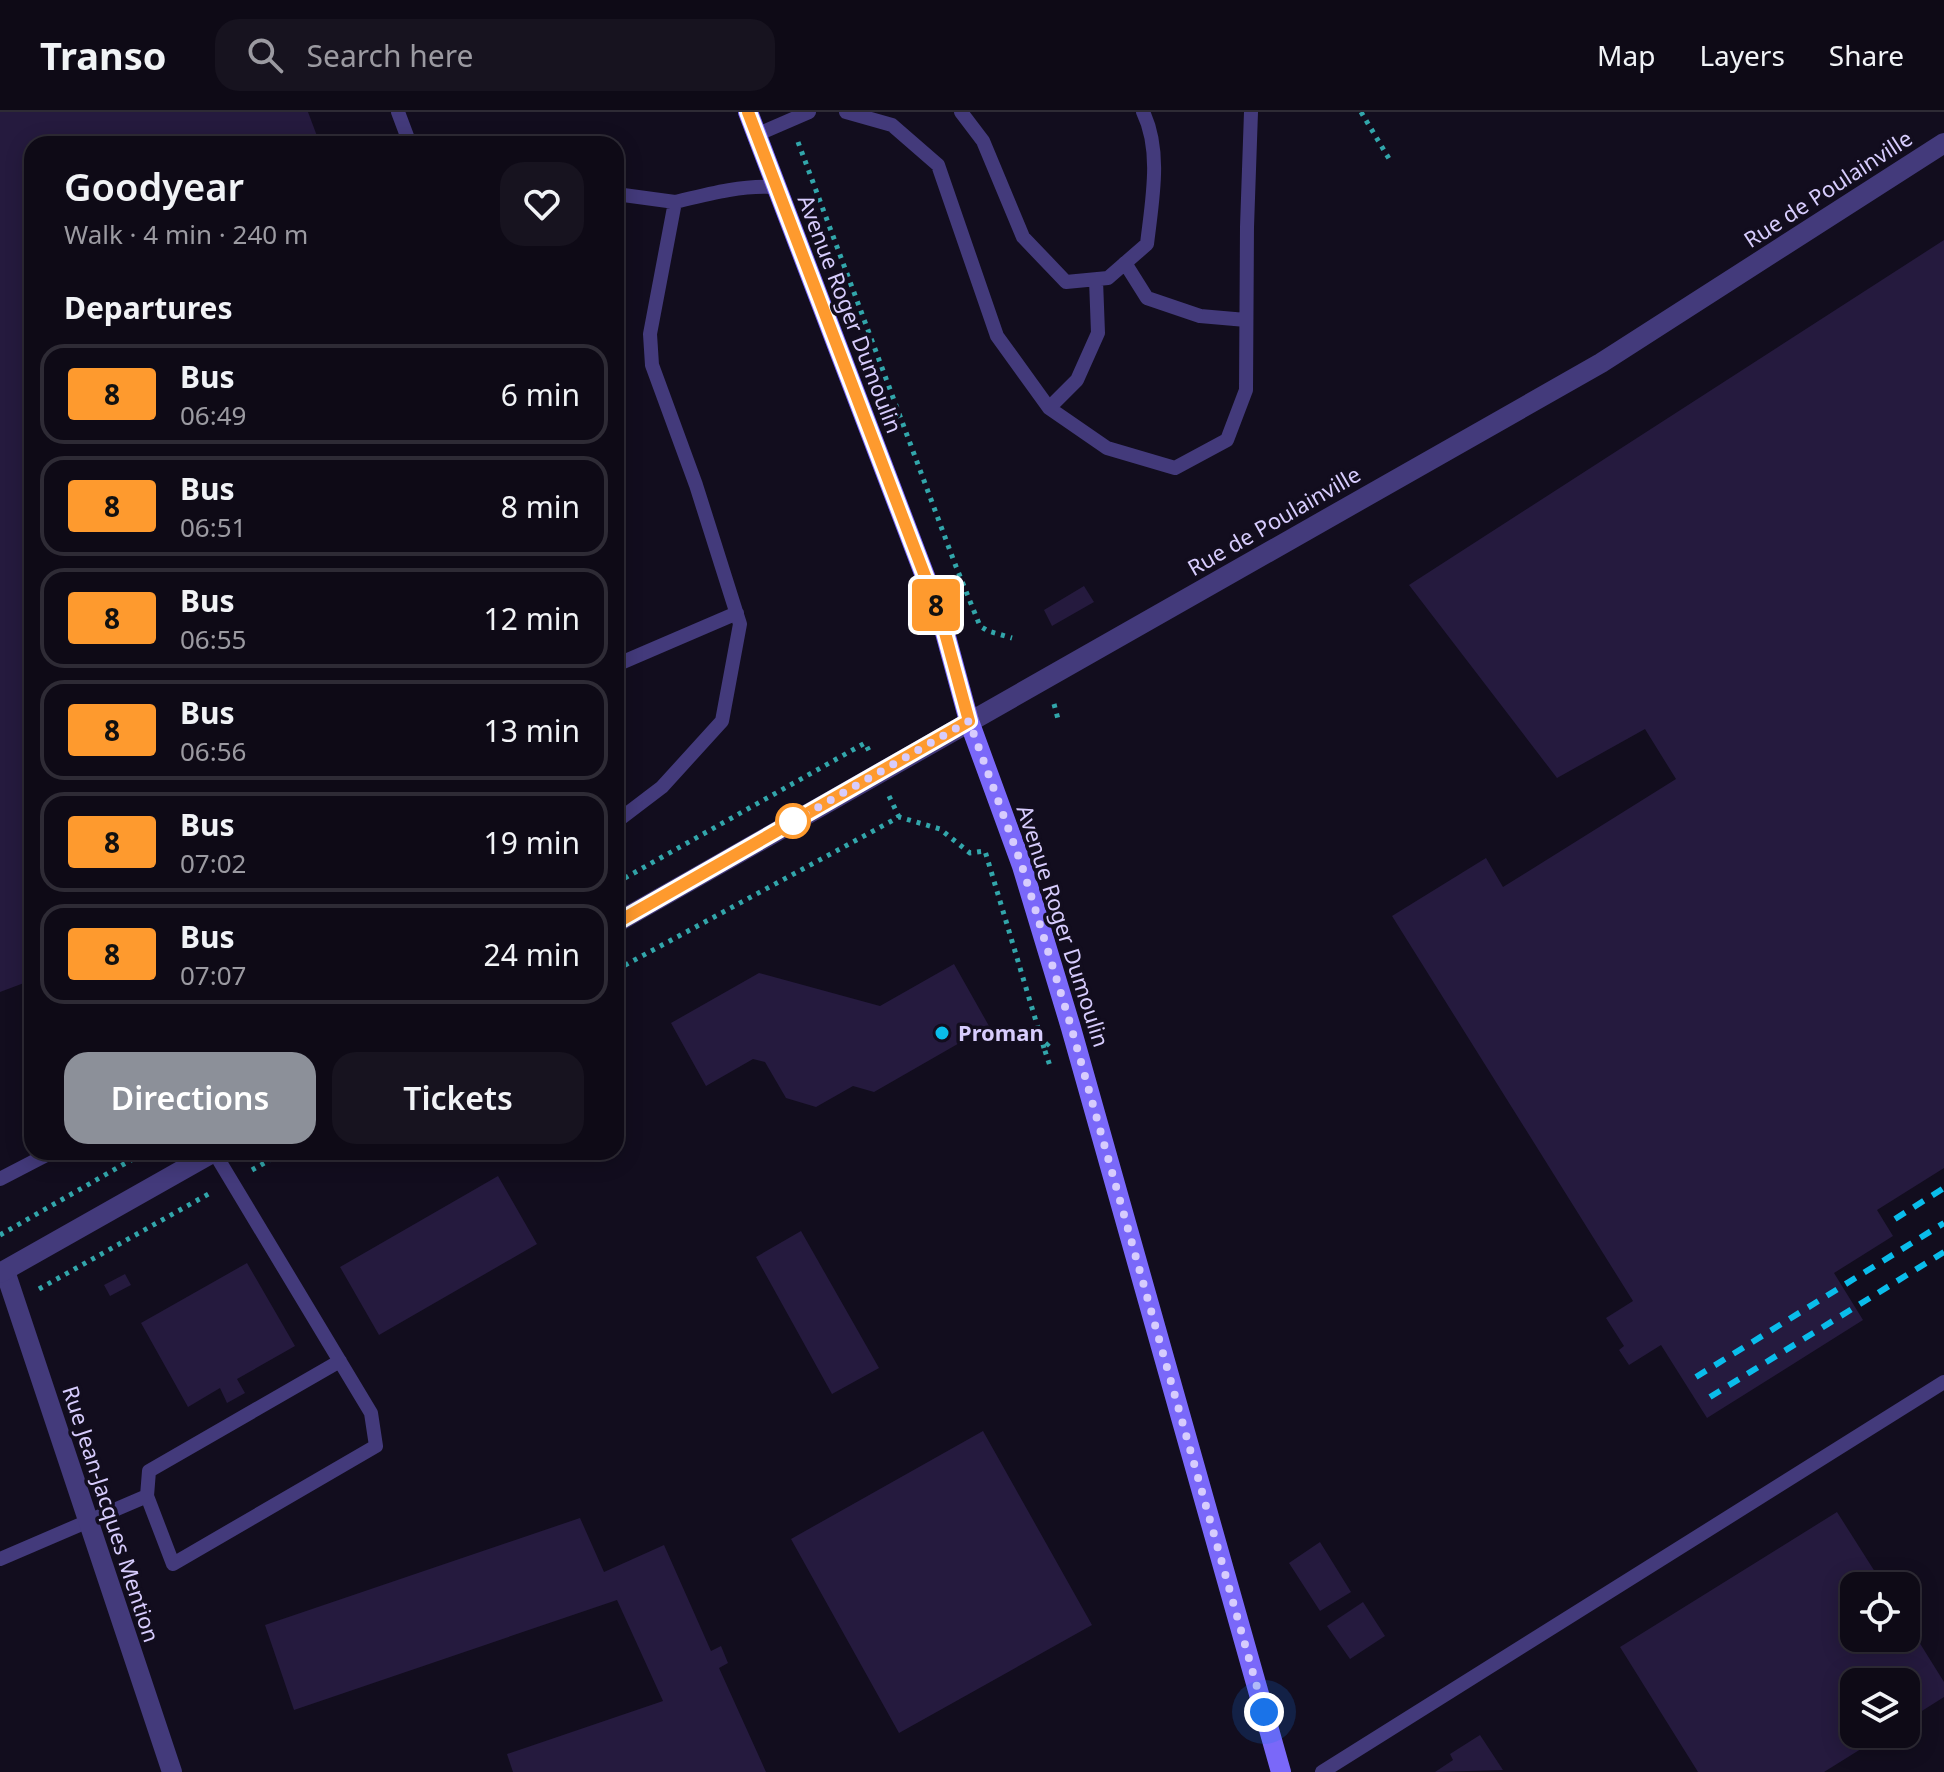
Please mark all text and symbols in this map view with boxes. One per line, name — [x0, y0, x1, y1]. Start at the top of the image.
search box — [215, 19, 775, 91]
text: Transo — [40, 29, 167, 81]
icon: search — [243, 33, 287, 77]
text: Search here — [307, 35, 473, 76]
text: Map — [1597, 36, 1655, 74]
text: Layers — [1699, 36, 1785, 74]
text: Share — [1829, 36, 1904, 74]
street label: Rue de Poulainville — [1737, 122, 1917, 254]
text: Goodyear — [64, 160, 244, 212]
button: heart — [500, 162, 584, 246]
street label: Avenue Roger Dumoulin — [792, 190, 910, 437]
text: Walk · 4 min · 240 m — [64, 216, 308, 252]
text: Departures — [64, 287, 233, 328]
text: Bus — [180, 356, 235, 397]
text: 6 min — [501, 374, 580, 415]
text: 8 — [104, 375, 120, 413]
text: 06:49 — [180, 397, 246, 433]
street label: Rue de Poulainville — [1181, 458, 1366, 582]
text: Bus — [180, 468, 235, 509]
text: 8 min — [501, 486, 580, 527]
text: 8 — [104, 487, 120, 525]
text: 06:51 — [180, 509, 246, 545]
line badge: 8 — [910, 579, 962, 631]
text: Bus — [180, 580, 235, 621]
text: 8 — [928, 586, 944, 624]
text: 12 min — [484, 598, 580, 639]
text: 8 — [104, 599, 120, 637]
text: 06:55 — [180, 621, 246, 657]
text: Bus — [180, 692, 235, 733]
text: 13 min — [484, 710, 580, 751]
text: 8 — [104, 711, 120, 749]
text: 06:56 — [180, 733, 246, 769]
street label: Avenue Roger Dumoulin — [1011, 801, 1117, 1051]
text: Bus — [180, 804, 235, 845]
unlabelled marker — [776, 804, 810, 838]
text: 19 min — [484, 822, 580, 863]
text: 8 — [104, 823, 120, 861]
text: 07:02 — [180, 845, 246, 881]
text: Bus — [180, 916, 235, 957]
text: 24 min — [484, 934, 580, 975]
text: 8 — [104, 935, 120, 973]
text: 07:07 — [180, 957, 246, 993]
place label: Proman — [958, 1017, 1044, 1047]
marker: Proman — [933, 1024, 951, 1042]
button: Directions — [64, 1052, 316, 1144]
button: Tickets — [332, 1052, 584, 1144]
street label: Rue Jean-Jacques Mention — [56, 1382, 168, 1646]
map controls — [1840, 1572, 1920, 1748]
button: locate — [1840, 1572, 1920, 1652]
button: layers — [1840, 1668, 1920, 1748]
your location — [1244, 1692, 1284, 1732]

